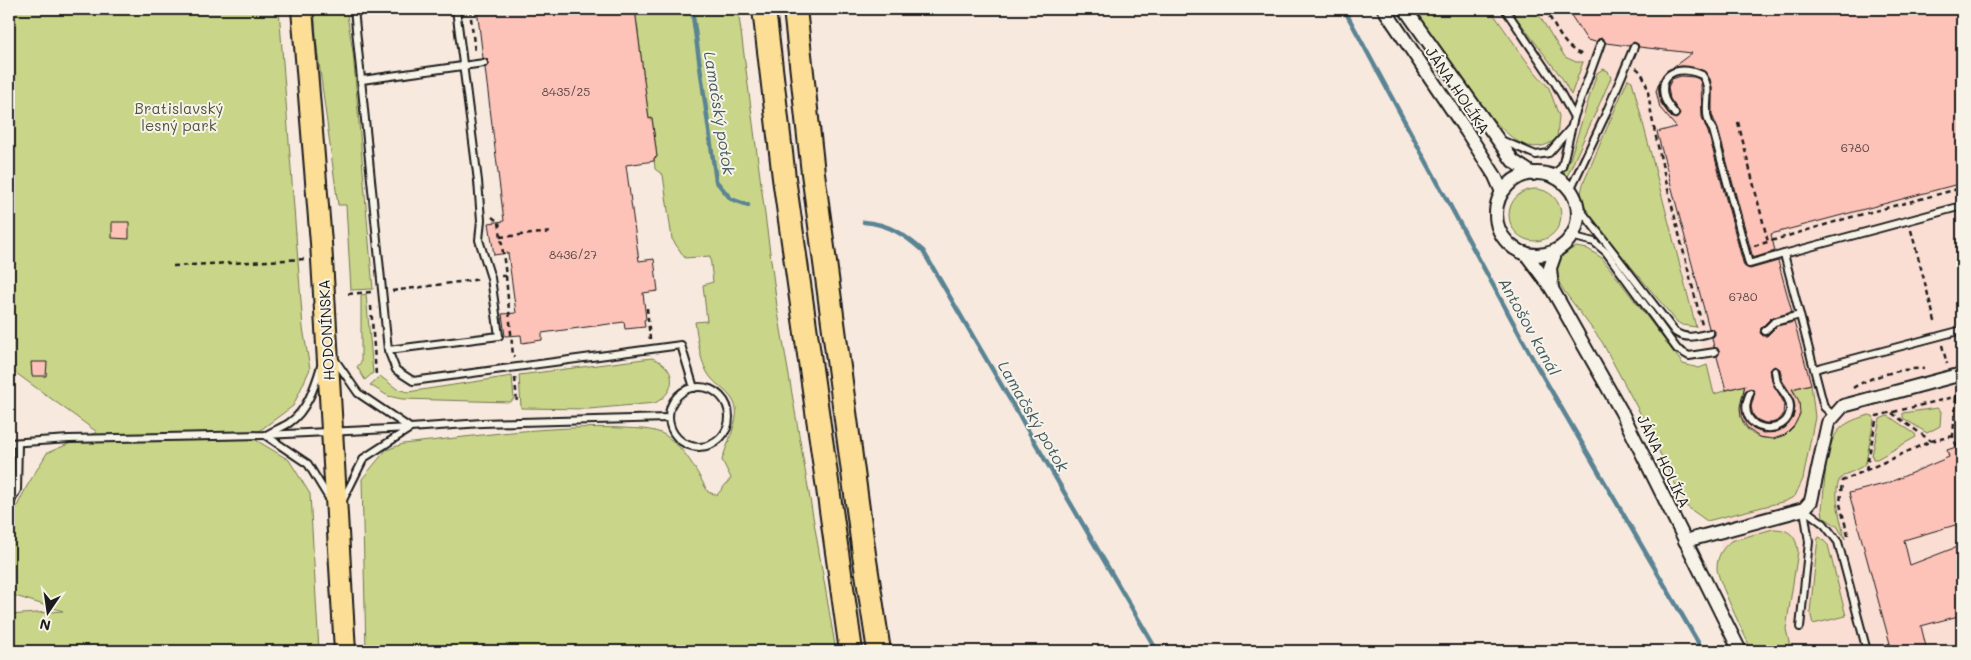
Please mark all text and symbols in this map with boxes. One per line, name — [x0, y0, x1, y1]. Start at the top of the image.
street label: JÁNA HOLÍKA — [1421, 42, 1495, 138]
water label: Lamačský potok — [700, 50, 740, 177]
house number: 8435/25 — [542, 83, 590, 99]
park label: Bratislavský lesný park — [135, 98, 224, 135]
house number: 6780 — [1841, 139, 1870, 155]
house number: 8436/27 — [549, 246, 597, 262]
water label: Antošov kanál — [1494, 273, 1566, 379]
street label: HODONÍNSKA — [313, 279, 339, 381]
house number: 6780 — [1729, 288, 1758, 304]
water label: Lamačský potok — [994, 357, 1075, 476]
street label: JÁNA HOLÍKA — [1633, 411, 1695, 511]
north arrow — [22, 588, 72, 638]
text: N — [38, 615, 52, 636]

